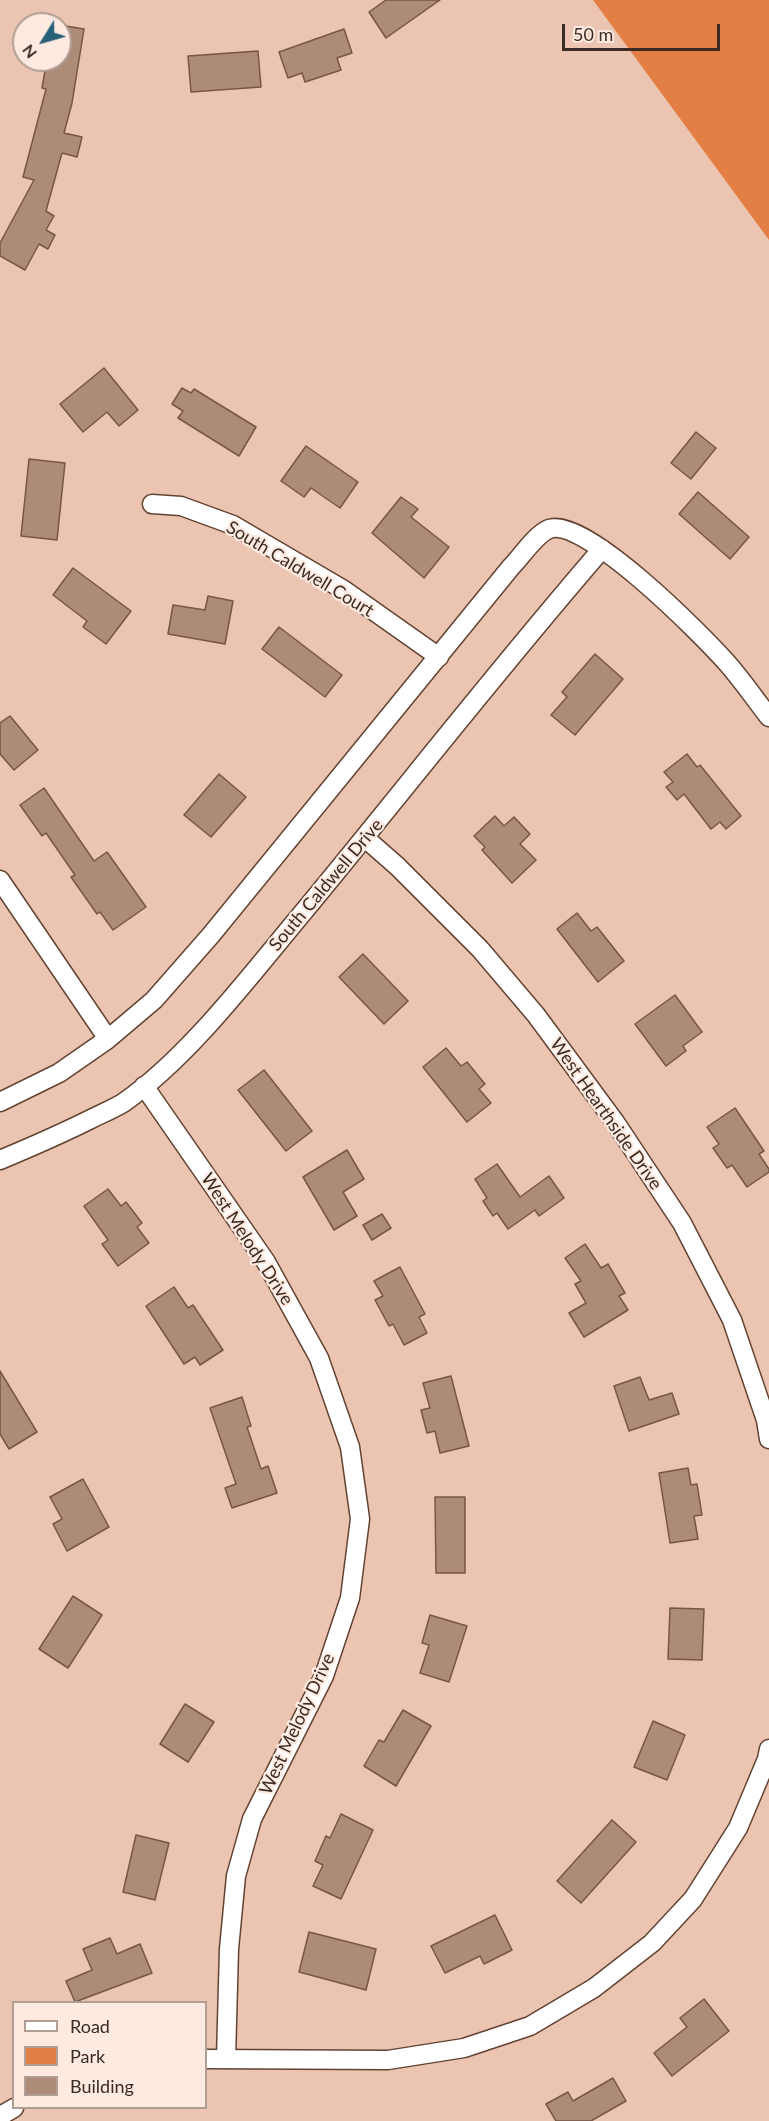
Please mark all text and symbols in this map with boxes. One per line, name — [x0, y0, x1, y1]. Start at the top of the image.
north arrow — [12, 12, 72, 72]
scale bar — [565, 12, 722, 50]
text: 50 m — [573, 23, 613, 45]
text: N — [18, 41, 40, 63]
street label: South Caldwell Court — [222, 516, 378, 622]
street label: South Caldwell Drive — [264, 815, 388, 955]
street label: West Hearthside Drive — [545, 1034, 667, 1194]
street label: West Melody Drive — [196, 1169, 298, 1309]
street label: West Melody Drive — [255, 1650, 339, 1798]
legend — [12, 2001, 207, 2109]
text: Road — [70, 2015, 110, 2037]
text: Park — [70, 2045, 105, 2067]
text: Building — [70, 2075, 134, 2097]

